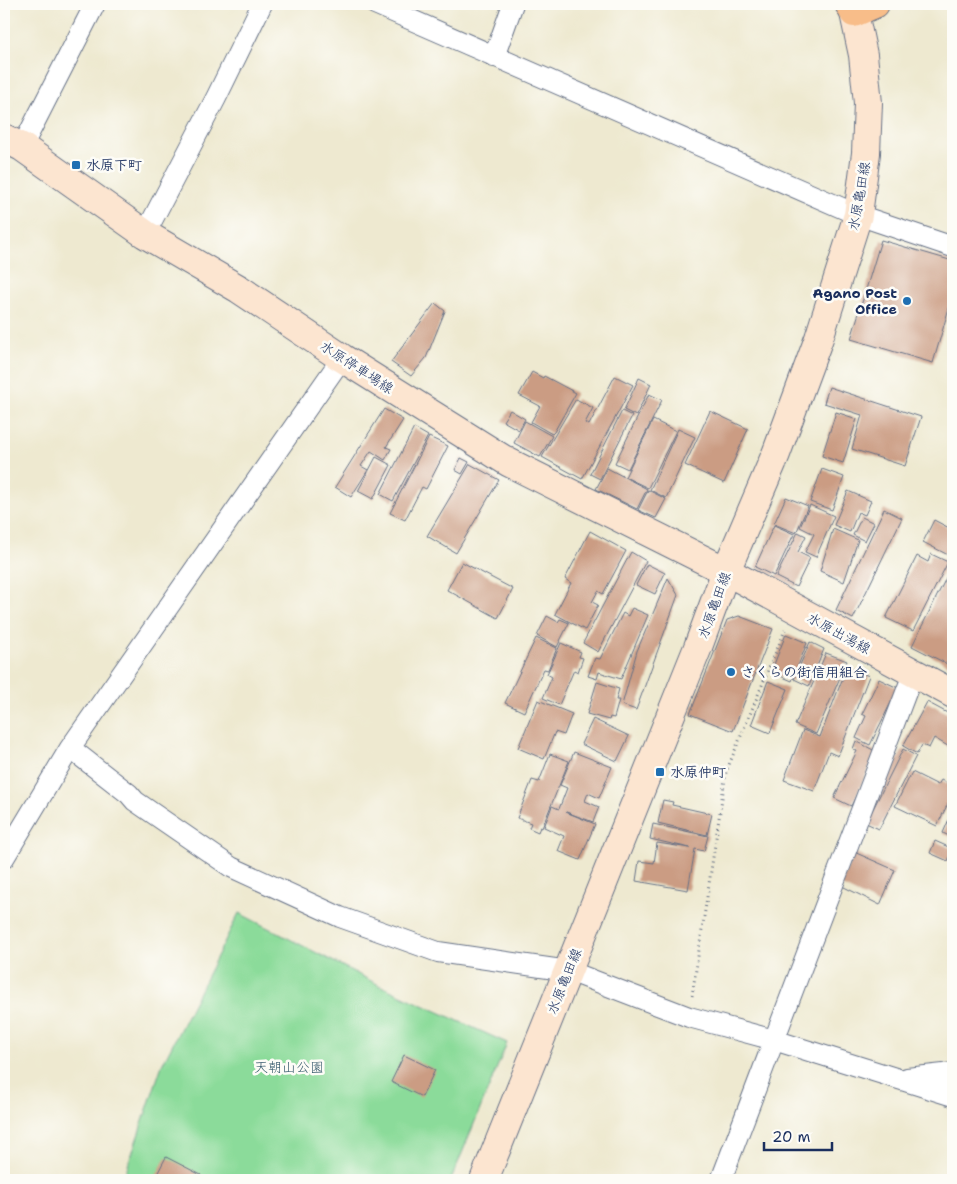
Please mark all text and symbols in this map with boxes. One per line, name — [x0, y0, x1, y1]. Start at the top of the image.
place label: 水原下町 — [86, 156, 142, 174]
marker: 水原下町 — [70, 159, 82, 171]
street label: 水原亀田線 — [844, 160, 874, 232]
place label: Agano Post Office — [813, 284, 897, 318]
marker: Agano Post Office — [901, 295, 913, 307]
street label: 水原停車場線 — [317, 337, 397, 397]
street label: 水原亀田線 — [694, 569, 734, 641]
street label: 水原出湯線 — [804, 608, 874, 658]
place label: さくらの街信用組合 — [741, 663, 867, 681]
marker: さくらの街信用組合 — [725, 666, 737, 678]
place label: 水原仲町 — [670, 763, 726, 781]
marker: 水原仲町 — [654, 766, 666, 778]
street label: 水原亀田線 — [543, 945, 585, 1017]
park label: 天朝山公園 — [254, 1058, 324, 1076]
scale bar — [764, 1119, 832, 1151]
text: 20 m — [772, 1127, 811, 1147]

